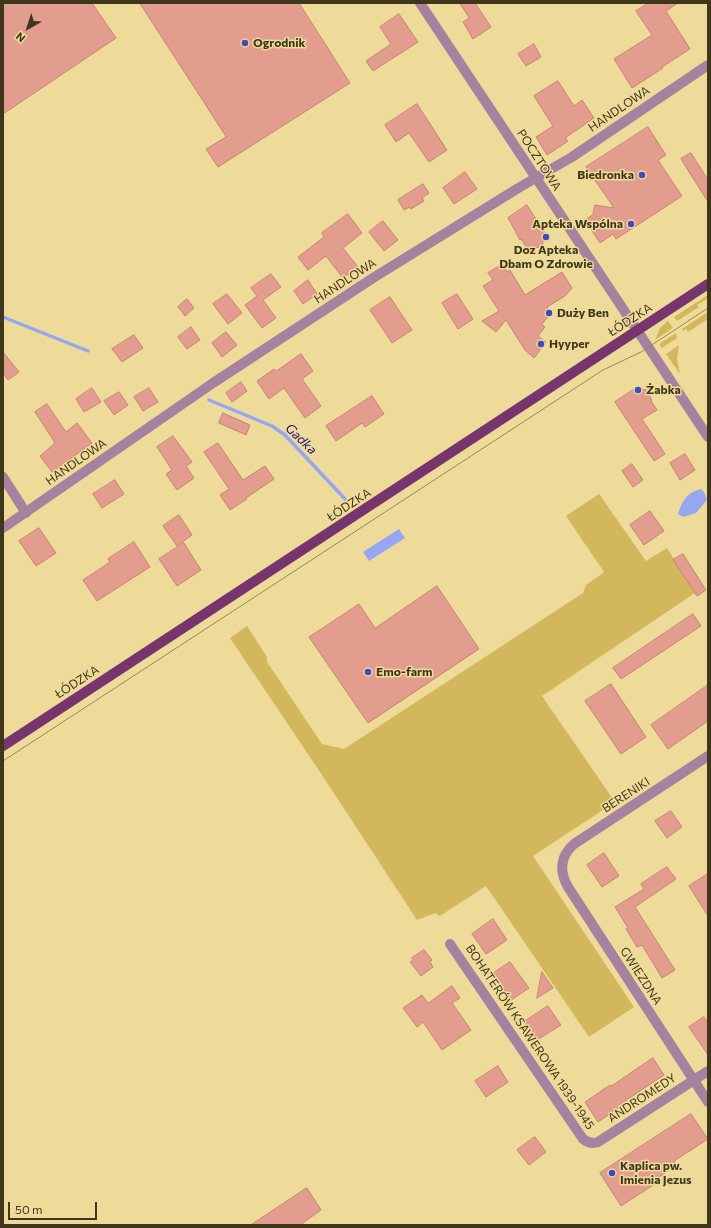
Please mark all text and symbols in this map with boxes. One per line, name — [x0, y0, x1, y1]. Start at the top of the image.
north arrow — [8, 8, 48, 48]
text: N — [13, 30, 27, 45]
place label: Ogrodnik — [253, 36, 306, 50]
marker: Ogrodnik — [240, 38, 250, 48]
street label: HANDLOWA — [586, 83, 652, 135]
street label: POCZTOWA — [514, 127, 564, 193]
place label: Biedronka — [577, 168, 634, 182]
marker: Biedronka — [637, 170, 647, 180]
place label: Apteka Wspólna — [532, 217, 623, 231]
marker: Apteka Wspólna — [626, 219, 636, 229]
marker: Doz Apteka Dbam O Zdrowie — [541, 232, 551, 242]
place label: Doz Apteka Dbam O Zdrowie — [499, 243, 593, 271]
street label: HANDLOWA — [311, 256, 379, 306]
street label: ŁÓDZKA — [605, 300, 655, 340]
place label: Duży Ben — [557, 306, 609, 320]
marker: Duży Ben — [544, 308, 554, 318]
place label: Hyyper — [549, 337, 590, 351]
marker: Hyyper — [536, 339, 546, 349]
place label: Żabka — [646, 383, 681, 397]
marker: Żabka — [633, 385, 643, 395]
water label: Gadka — [282, 420, 320, 458]
street label: HANDLOWA — [43, 436, 109, 488]
street label: ŁÓDZKA — [324, 485, 374, 525]
street label: ŁÓDZKA — [52, 662, 102, 702]
place label: Emo-farm — [376, 665, 432, 679]
marker: Emo-farm — [363, 667, 373, 677]
street label: BERENIKI — [600, 774, 652, 816]
street label: BOHATERÓW KSAWEROWA 1939-1945 — [463, 942, 597, 1132]
street label: GWIEZDNA — [617, 945, 665, 1007]
street label: ANDROMEDY — [605, 1071, 679, 1125]
place label: Kaplica pw. Imienia Jezus — [620, 1159, 692, 1187]
marker: Kaplica pw. Imienia Jezus — [607, 1168, 617, 1178]
scale bar — [10, 1194, 99, 1220]
text: 50 m — [15, 1202, 43, 1216]

